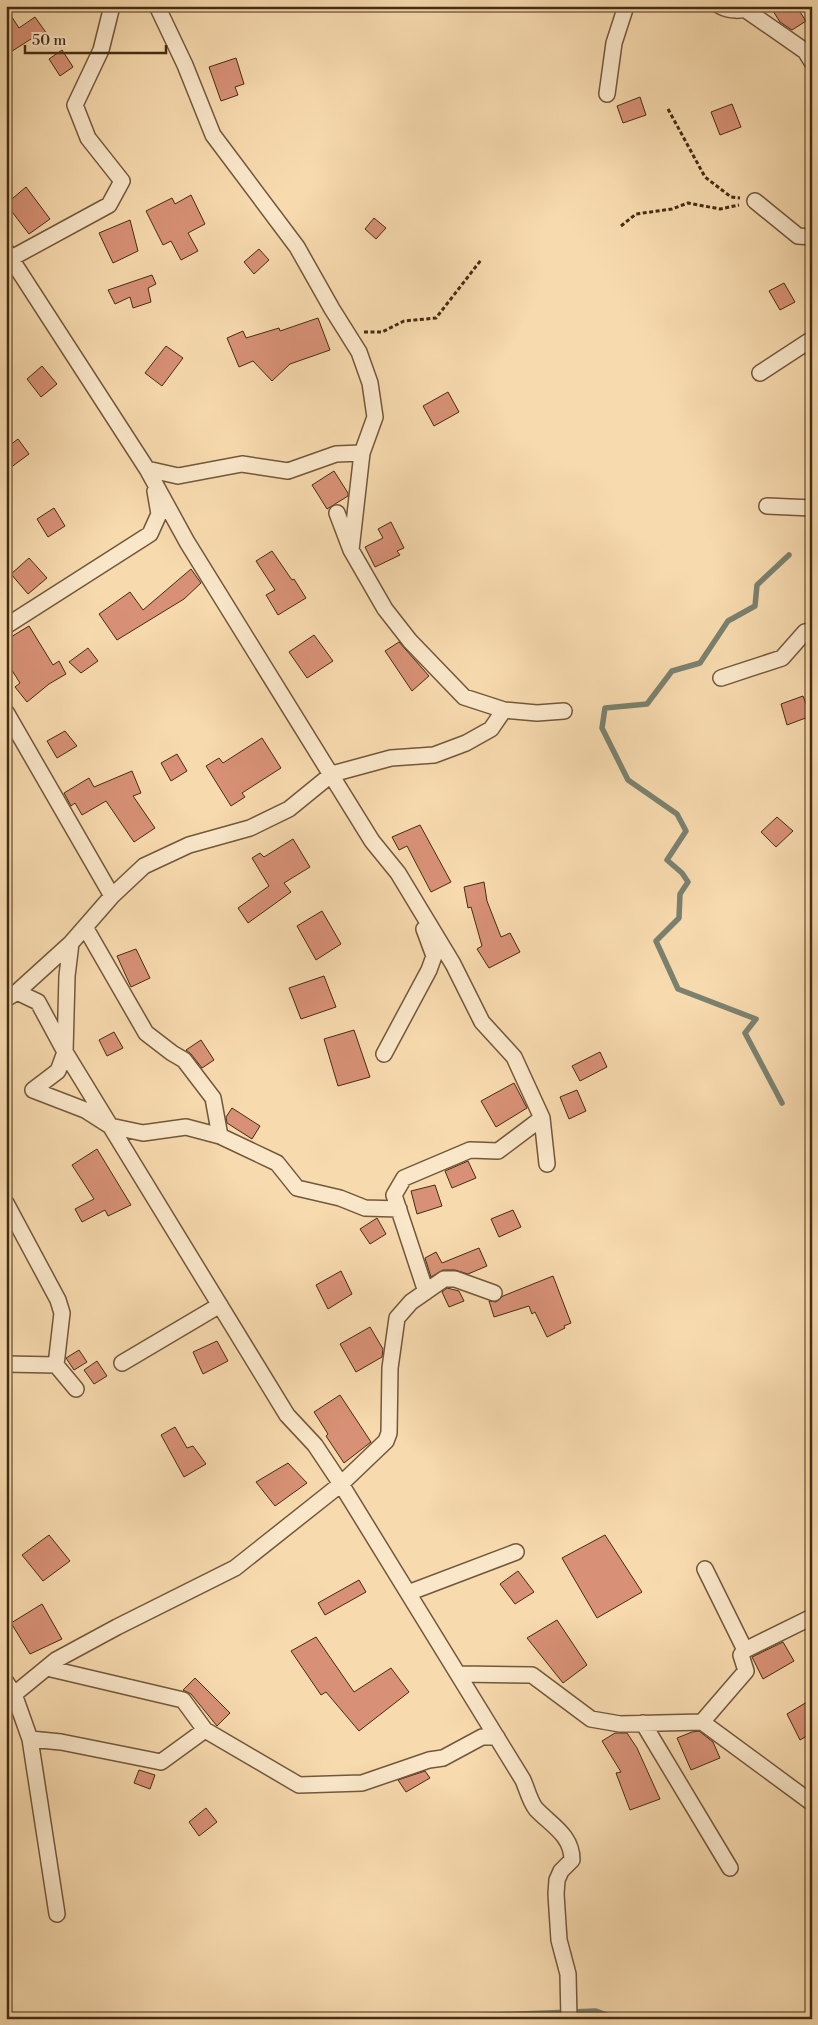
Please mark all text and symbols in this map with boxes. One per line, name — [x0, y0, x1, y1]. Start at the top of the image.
scale bar — [25, 22, 166, 54]
text: 50 m — [32, 31, 66, 50]

